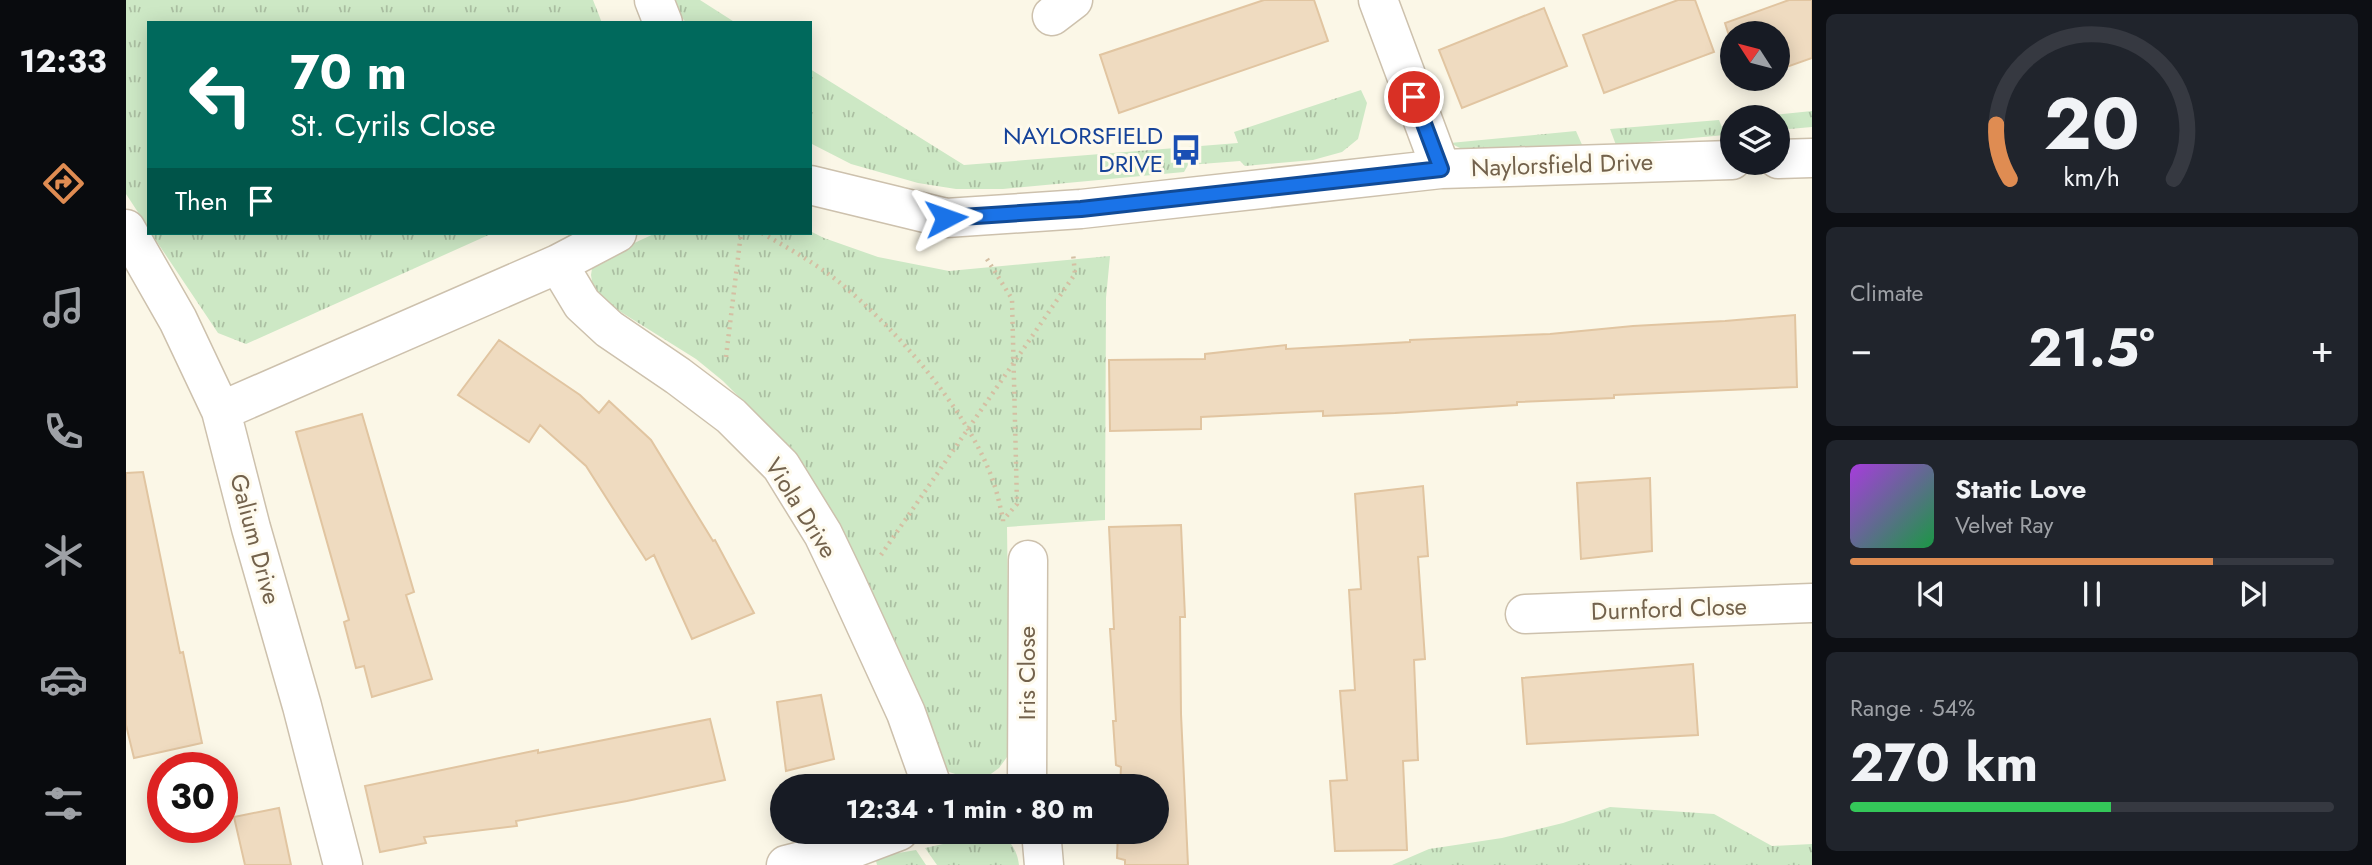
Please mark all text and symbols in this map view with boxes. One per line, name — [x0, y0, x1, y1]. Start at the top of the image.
north arrow — [1720, 21, 1790, 91]
map controls — [1720, 21, 1790, 175]
text: 70 m — [290, 37, 407, 107]
text: 12:33 — [19, 38, 107, 84]
icon: left — [175, 49, 266, 140]
pin — [1384, 67, 1444, 127]
text: 20 — [2044, 72, 2140, 177]
icon: arrive — [1395, 78, 1433, 116]
text: St. Cyrils Close — [290, 102, 496, 148]
button: layers — [1720, 105, 1790, 175]
place label: NAYLORSFIELD DRIVE — [1003, 118, 1163, 181]
bus stop icon: NAYLORSFIELD DRIVE — [1169, 133, 1203, 167]
street label: Naylorsfield Drive — [1470, 144, 1654, 185]
icon: directions — [39, 159, 88, 208]
text: km/h — [2064, 159, 2120, 195]
position arrow — [909, 181, 983, 255]
text: Then — [175, 182, 228, 220]
icon: arrive — [242, 182, 280, 220]
text: Climate — [1850, 276, 1923, 310]
icon: music — [39, 283, 88, 332]
text: 21.5° — [2028, 310, 2155, 386]
text: − — [1850, 321, 1872, 376]
text: + — [2311, 321, 2334, 376]
icon: phone — [39, 407, 88, 456]
street label: Viola Drive — [757, 451, 846, 565]
street label: Galium Drive — [221, 470, 290, 608]
text: Static Love — [1955, 470, 2087, 508]
text: Velvet Ray — [1955, 508, 2053, 542]
icon: climate — [39, 531, 88, 580]
icon: previous — [1912, 575, 1950, 613]
icon: pause — [2073, 575, 2111, 613]
icon: next — [2234, 575, 2272, 613]
street label: Durnford Close — [1590, 588, 1748, 629]
street label: Iris Close — [1009, 626, 1044, 720]
icon: car — [39, 655, 88, 704]
text: Range · 54% — [1850, 691, 1975, 725]
text: 270 km — [1850, 725, 2038, 801]
speed limit sign: 30 — [147, 752, 238, 843]
icon: filters — [39, 779, 88, 828]
text: 12:34 · 1 min · 80 m — [845, 790, 1094, 828]

